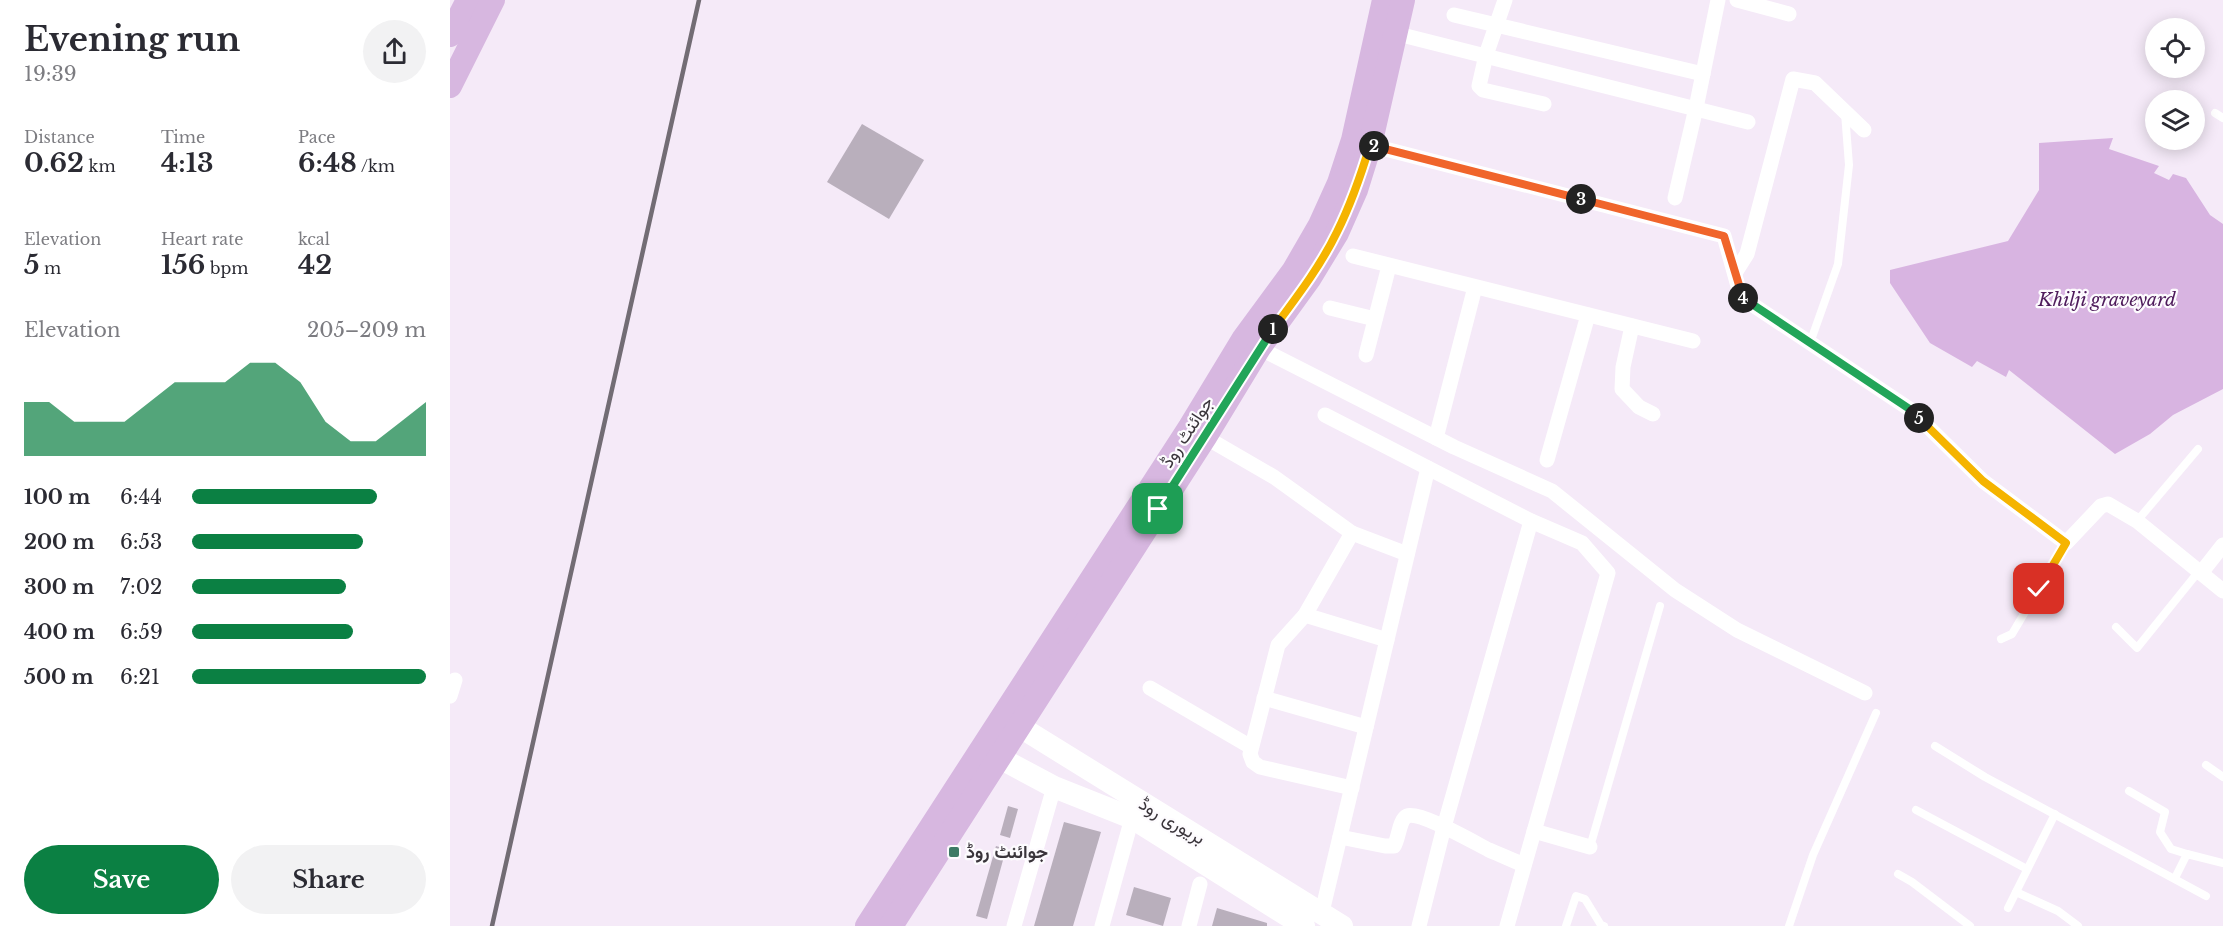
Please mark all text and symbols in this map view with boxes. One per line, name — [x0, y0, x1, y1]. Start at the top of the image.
map controls — [2145, 18, 2205, 150]
button: locate — [2145, 18, 2205, 78]
text: Evening run — [24, 19, 240, 60]
button: share — [363, 20, 426, 83]
text: 19:39 — [24, 62, 77, 86]
button: layers — [2145, 90, 2205, 150]
text: Distance — [24, 127, 95, 147]
text: Time — [161, 127, 205, 147]
text: Pace — [298, 127, 335, 147]
pin: 2 — [1359, 131, 1389, 161]
text: 2 — [1369, 136, 1379, 156]
text: 0.62 — [24, 147, 84, 179]
text: 4:13 — [161, 147, 214, 179]
text: 6:48 — [298, 147, 357, 179]
text: km — [84, 156, 116, 176]
text: /km — [357, 156, 395, 176]
pin: 3 — [1566, 184, 1596, 214]
text: 3 — [1576, 189, 1586, 209]
text: Elevation — [24, 229, 101, 249]
text: Heart rate — [161, 229, 243, 249]
text: kcal — [298, 229, 330, 249]
text: 5 — [24, 249, 39, 281]
text: 156 — [161, 249, 205, 281]
text: 42 — [298, 249, 332, 281]
text: m — [39, 258, 61, 278]
text: bpm — [205, 258, 248, 278]
pin: 4 — [1728, 283, 1758, 313]
text: 4 — [1738, 288, 1748, 308]
park label: Khilji graveyard — [2037, 289, 2176, 311]
pin: 1 — [1258, 314, 1288, 344]
text: Elevation — [24, 318, 121, 342]
text: 205–209 m — [307, 318, 426, 342]
text: 1 — [1270, 319, 1276, 339]
street label: جوائنٹ روڈ — [1156, 392, 1218, 472]
pin: 5 — [1904, 403, 1934, 433]
text: 5 — [1914, 408, 1924, 428]
pin — [1132, 483, 1183, 534]
text: 100 m — [24, 485, 90, 509]
text: 6:44 — [120, 485, 162, 509]
icon: arrive — [1141, 492, 1174, 525]
text: 200 m — [24, 530, 95, 554]
text: 6:53 — [120, 530, 162, 554]
pin — [2013, 563, 2064, 614]
icon: check — [2022, 572, 2055, 605]
text: 300 m — [24, 575, 94, 599]
text: 7:02 — [120, 575, 162, 599]
text: 400 m — [24, 620, 95, 644]
text: 6:59 — [120, 620, 163, 644]
text: 500 m — [24, 665, 94, 689]
text: 6:21 — [120, 665, 160, 689]
street label: بریوری روڈ — [1135, 793, 1209, 849]
place label: جوائنٹ روڈ — [966, 841, 1048, 863]
button: Save — [24, 845, 219, 914]
button: Share — [231, 845, 426, 914]
marker: جوائنٹ روڈ — [947, 845, 961, 859]

